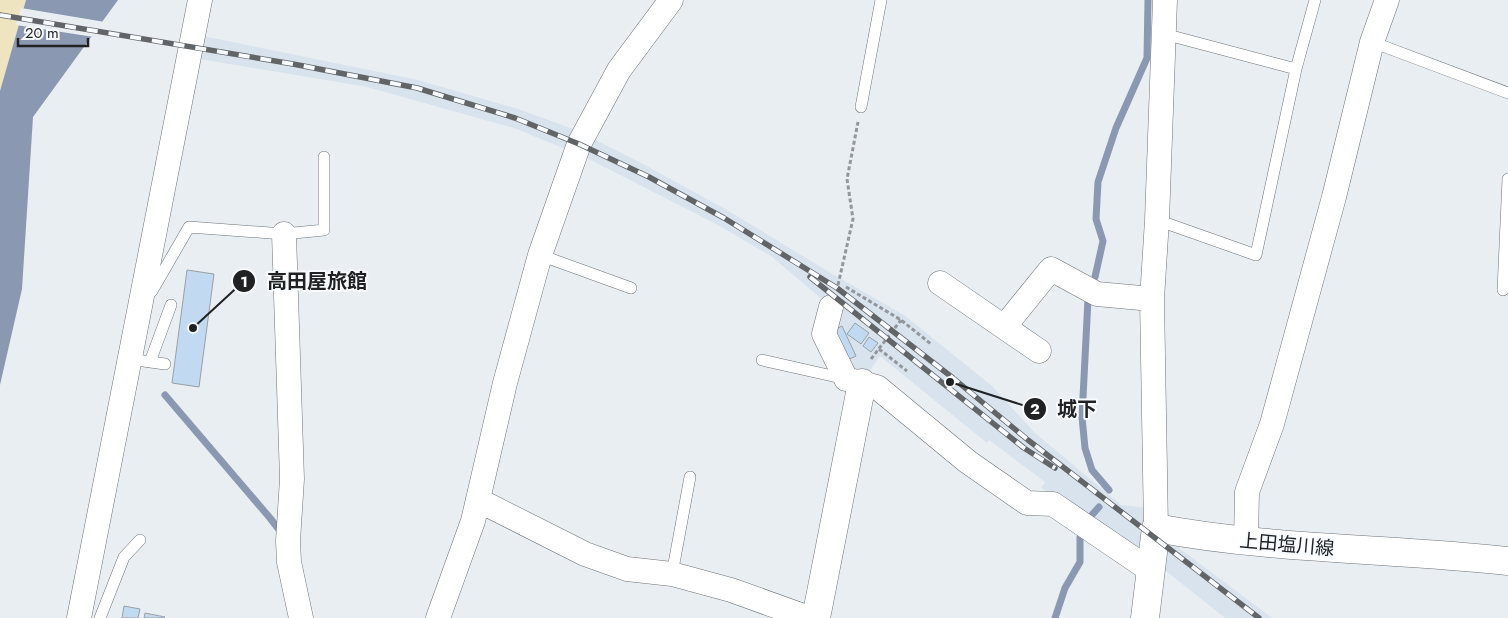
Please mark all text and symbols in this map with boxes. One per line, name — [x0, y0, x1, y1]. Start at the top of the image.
scale bar — [18, 15, 88, 47]
text: 20 m — [25, 22, 59, 44]
callout: 高田屋旅館 — [232, 264, 377, 299]
text: 高田屋旅館 — [267, 267, 367, 296]
text: 1 — [240, 271, 248, 293]
callout: 城下 — [1022, 391, 1107, 426]
text: 城下 — [1057, 395, 1097, 424]
text: 2 — [1030, 398, 1040, 420]
street label: 上田塩川線 — [1238, 527, 1335, 562]

